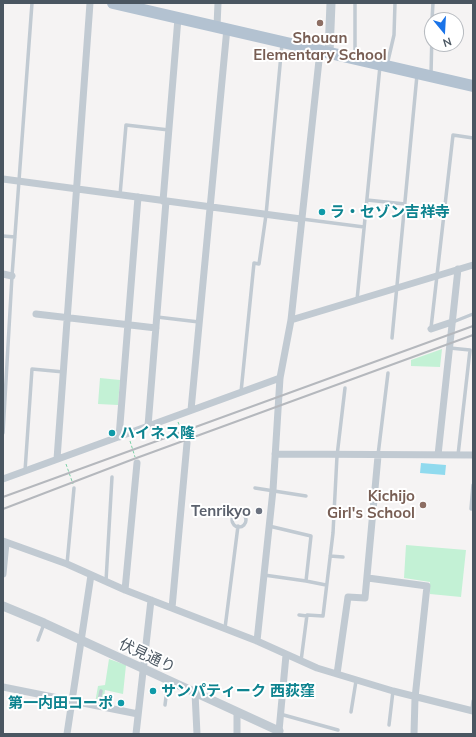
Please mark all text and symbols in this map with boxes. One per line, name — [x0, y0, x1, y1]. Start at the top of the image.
north arrow — [424, 12, 464, 52]
marker: Shouan Elementary School — [315, 18, 325, 28]
place label: Shouan Elementary School — [253, 29, 387, 64]
text: N — [441, 35, 454, 50]
place label: ラ・セゾン吉祥寺 — [330, 203, 450, 221]
marker: ラ・セゾン吉祥寺 — [317, 207, 327, 217]
place label: ハイネス隆 — [120, 424, 195, 442]
marker: ハイネス隆 — [107, 428, 117, 438]
place label: Kichijo Girl's School — [327, 487, 415, 522]
marker: Kichijo Girl's School — [418, 500, 428, 510]
place label: Tenrikyo — [191, 502, 251, 520]
marker: Tenrikyo — [254, 506, 264, 516]
street label: 伏見通り — [116, 635, 178, 677]
place label: サンパティーク 西荻窪 — [161, 682, 315, 700]
marker: サンパティーク 西荻窪 — [148, 686, 158, 696]
place label: 第一内田コーポ — [8, 694, 113, 712]
marker: 第一内田コーポ — [116, 698, 126, 708]

